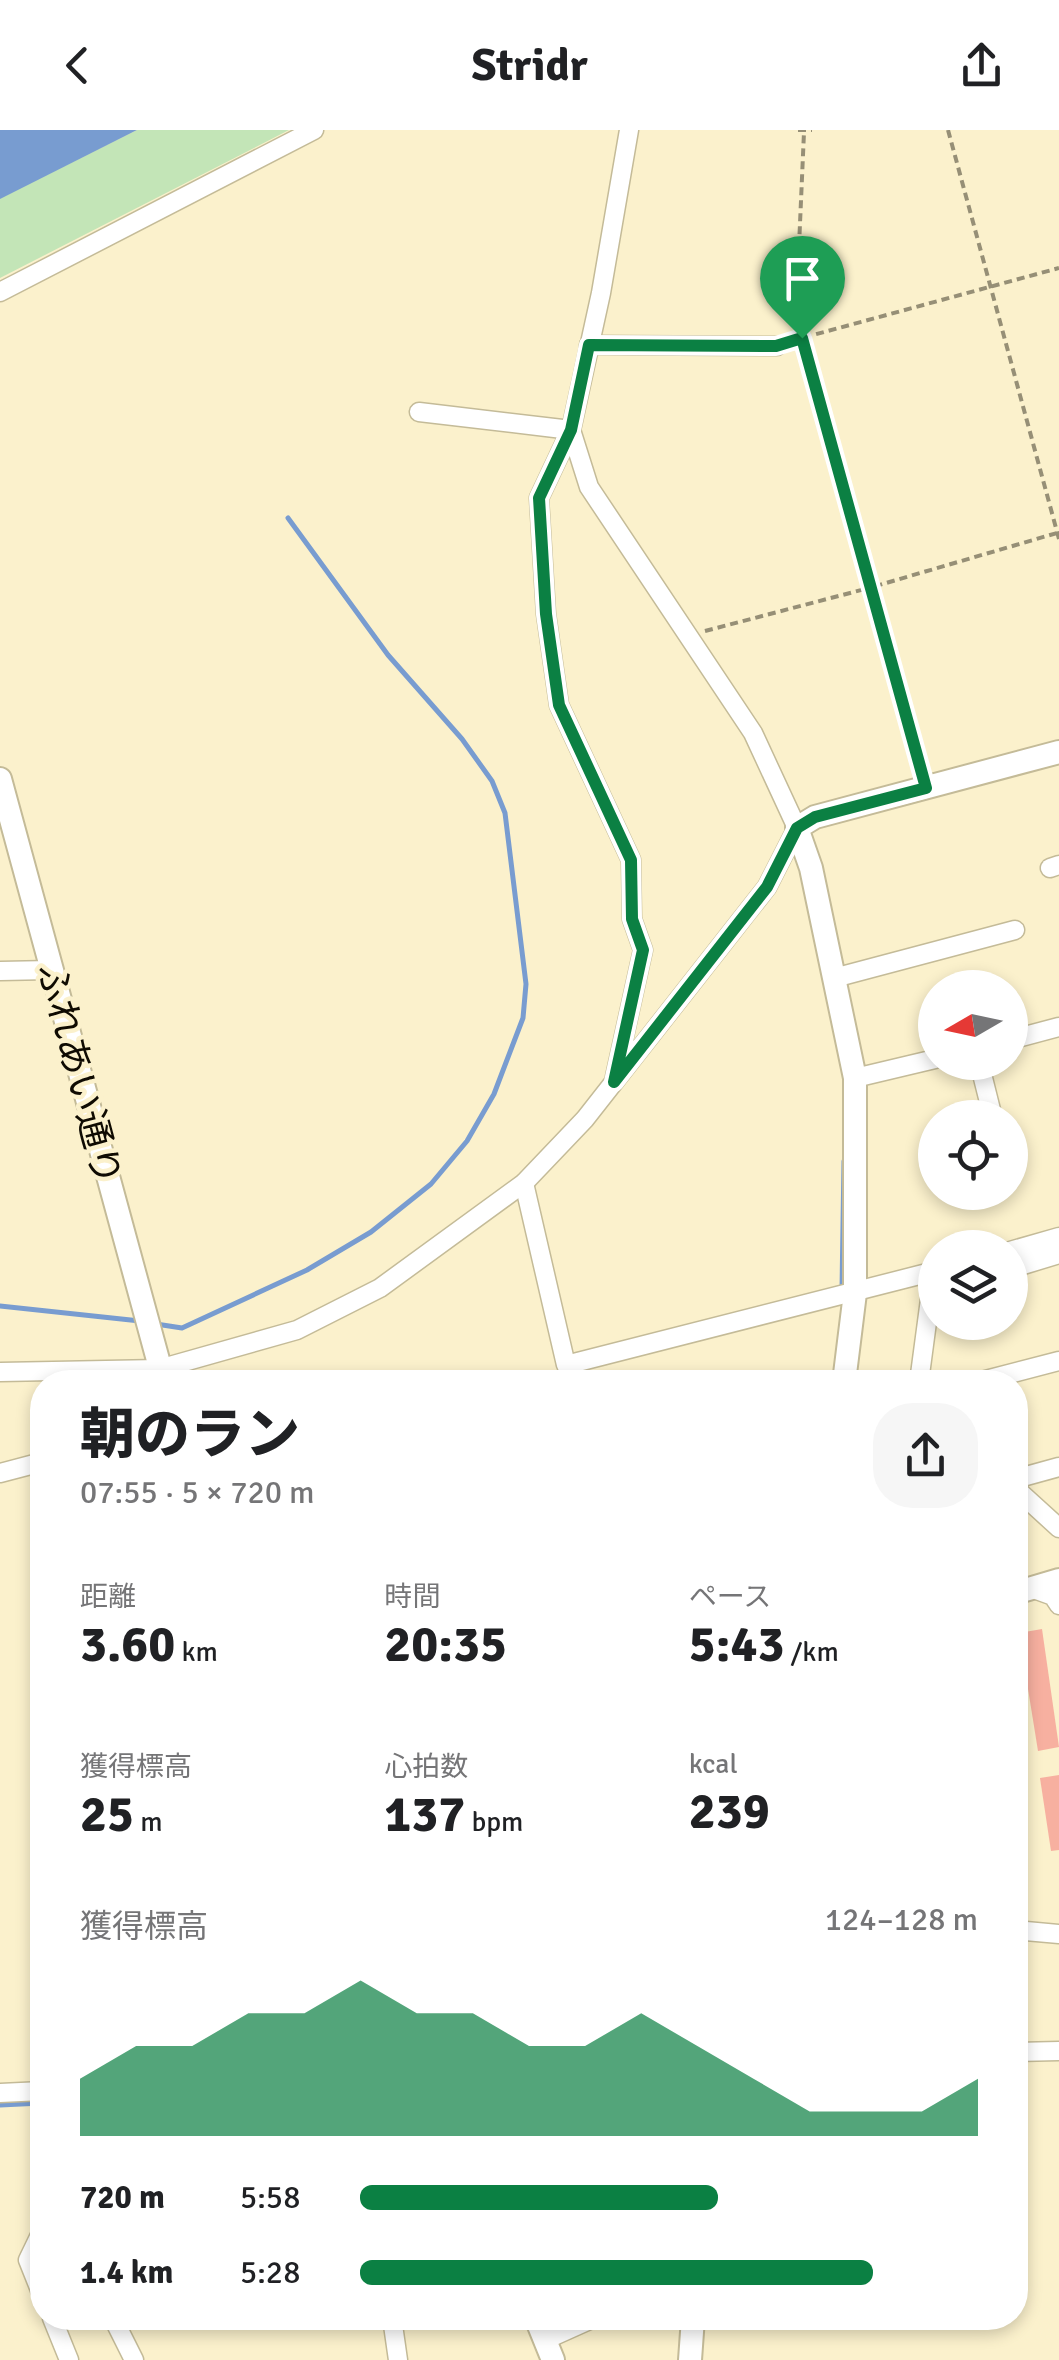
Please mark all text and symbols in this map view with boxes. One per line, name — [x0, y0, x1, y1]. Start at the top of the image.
icon: back — [50, 38, 105, 93]
text: Stridr — [471, 38, 588, 93]
icon: share — [954, 38, 1009, 93]
pin — [760, 236, 845, 339]
icon: arrive — [775, 251, 830, 306]
street label: ふれあい通り — [27, 958, 131, 1190]
north arrow — [918, 970, 1028, 1080]
map controls — [918, 970, 1028, 1340]
button: locate — [918, 1100, 1028, 1210]
button: layers — [918, 1230, 1028, 1340]
text: 朝のラン — [80, 1401, 300, 1469]
button: share — [873, 1403, 978, 1508]
text: 07:55 · 5 × 720 m — [80, 1473, 315, 1512]
text: 距離 — [80, 1580, 136, 1614]
text: 時間 — [384, 1580, 440, 1614]
text: ペース — [689, 1580, 771, 1614]
text: 3.60 — [80, 1614, 175, 1676]
text: 20:35 — [384, 1614, 507, 1676]
text: 5:43 — [689, 1614, 784, 1676]
text: km — [175, 1635, 218, 1669]
text: /km — [784, 1635, 839, 1669]
text: kcal — [689, 1747, 738, 1781]
text: 獲得標高 — [80, 1750, 192, 1784]
text: 心拍数 — [384, 1750, 468, 1784]
text: 239 — [689, 1781, 770, 1843]
text: 25 — [80, 1784, 134, 1846]
text: 137 — [384, 1784, 465, 1846]
text: m — [134, 1805, 163, 1839]
text: bpm — [465, 1805, 523, 1839]
text: 124–128 m — [825, 1900, 978, 1939]
text: 獲得標高 — [80, 1907, 208, 1946]
text: 720 m — [80, 2178, 165, 2217]
text: 5:58 — [240, 2178, 300, 2217]
text: 1.4 km — [80, 2253, 173, 2292]
text: 5:28 — [240, 2253, 300, 2292]

